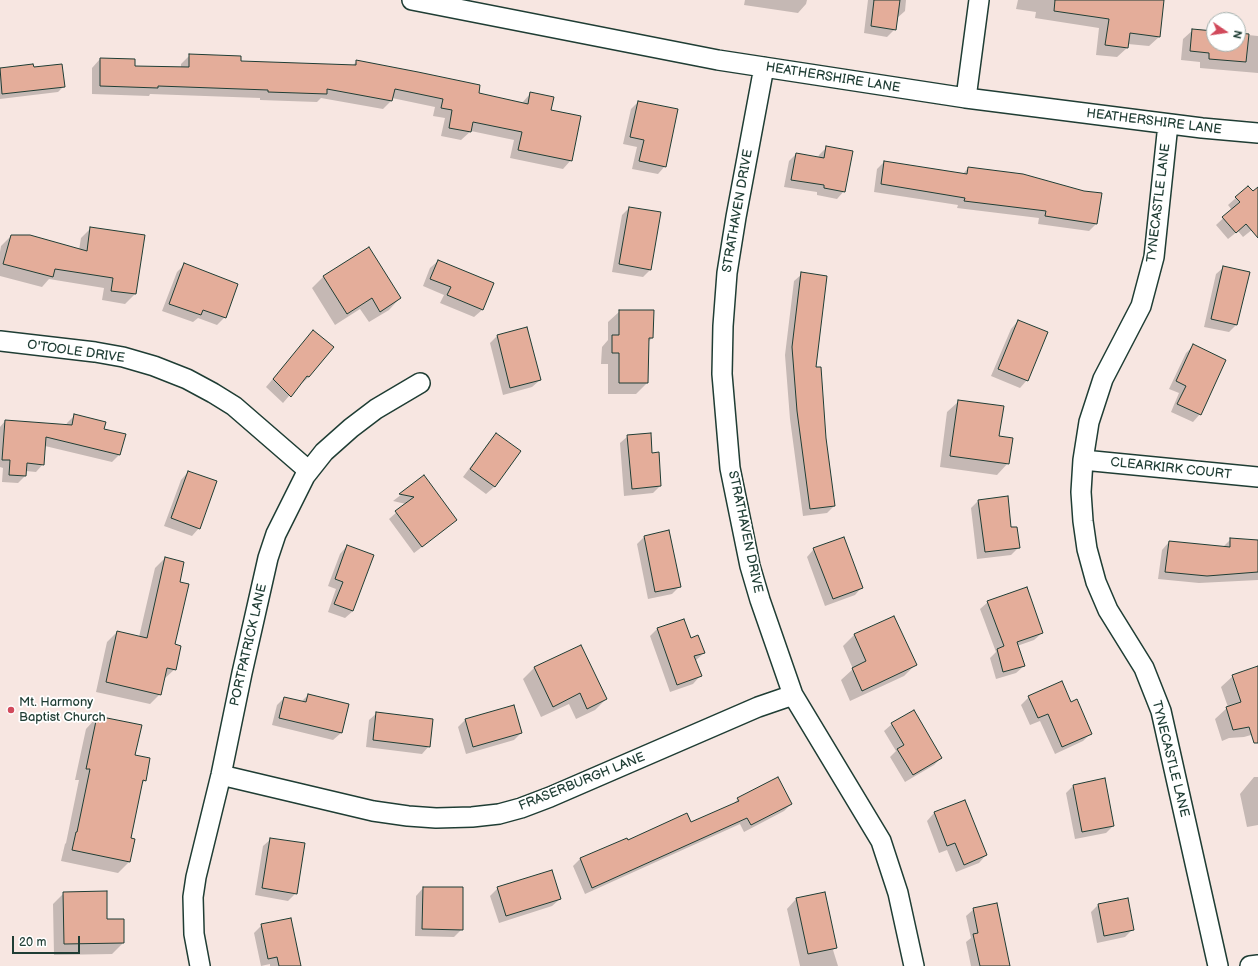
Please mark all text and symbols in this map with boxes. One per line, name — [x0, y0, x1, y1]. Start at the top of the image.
north arrow — [1206, 12, 1246, 52]
text: N — [1230, 29, 1244, 40]
street label: HEATHERSHIRE LANE — [764, 60, 902, 96]
street label: HEATHERSHIRE LANE — [1085, 106, 1223, 138]
street label: TYNECASTLE LANE — [1144, 143, 1174, 263]
street label: STRATHAVEN DRIVE — [719, 148, 757, 274]
street label: O'TOOLE DRIVE — [26, 337, 126, 367]
street label: CLEARKIRK COURT — [1110, 455, 1232, 483]
street label: STRATHAVEN DRIVE — [724, 469, 766, 595]
street label: PORTPATRICK LANE — [227, 582, 271, 708]
place label: Mt. Harmony Baptist Church — [19, 695, 106, 726]
street label: TYNECASTLE LANE — [1148, 699, 1192, 819]
marker: Mt. Harmony Baptist Church — [6, 705, 16, 715]
street label: FRASERBURGH LANE — [517, 750, 647, 814]
scale bar — [14, 928, 82, 954]
text: 20 m — [19, 935, 46, 950]

